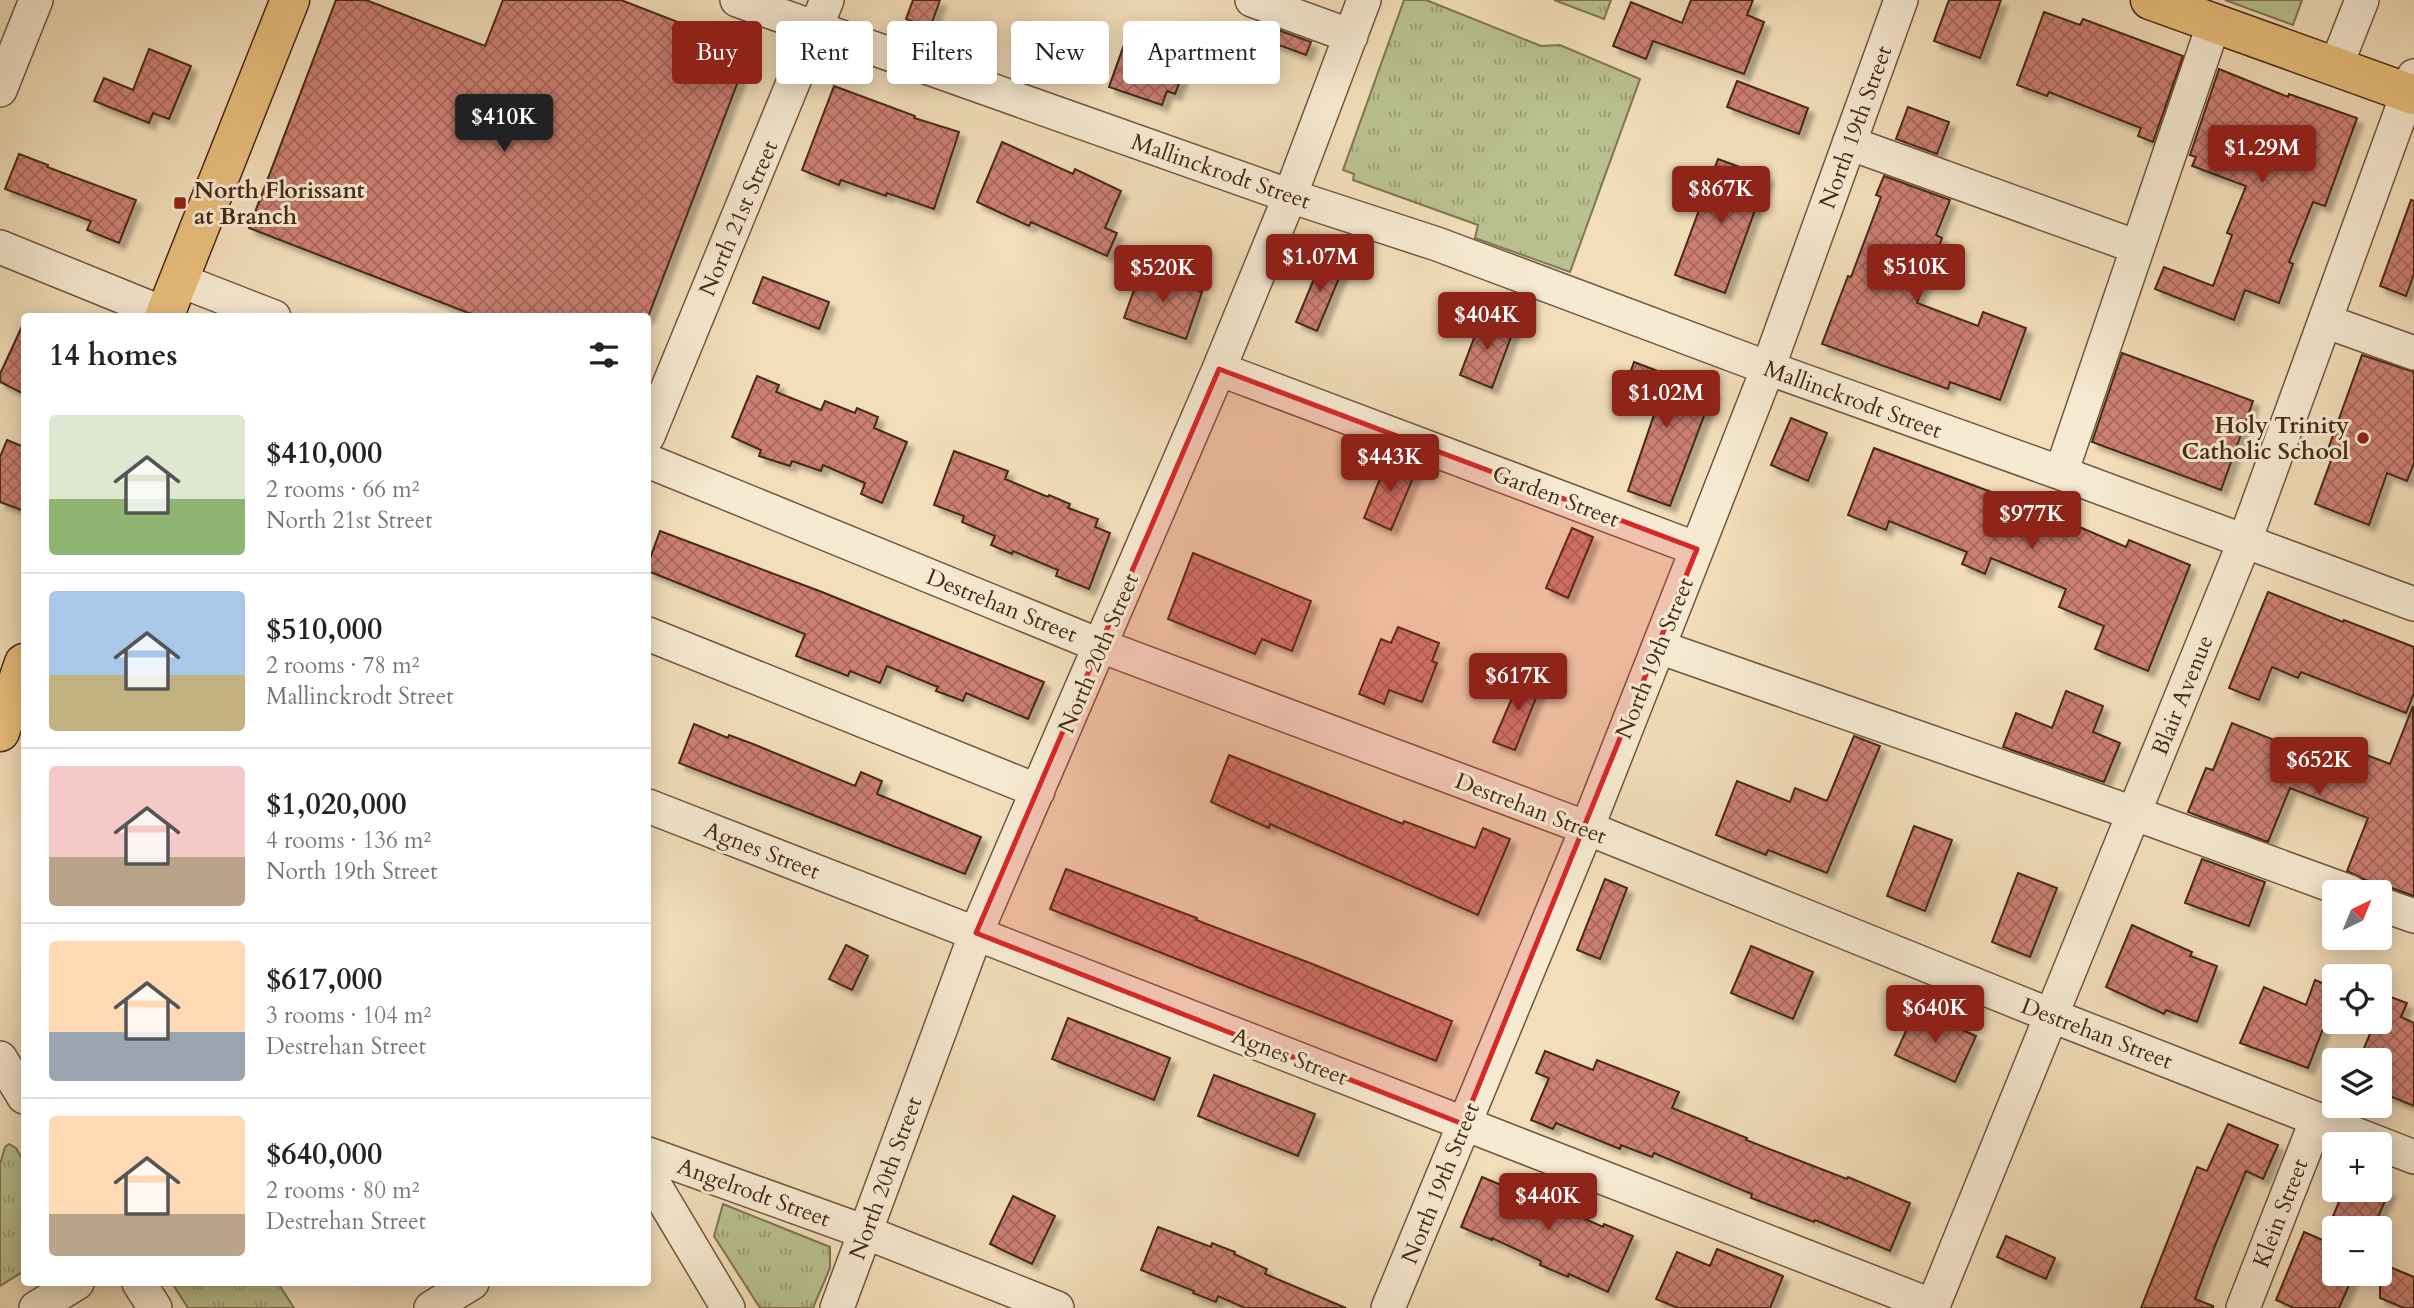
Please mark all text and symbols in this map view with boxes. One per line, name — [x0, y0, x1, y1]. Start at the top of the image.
chip: Buy — [672, 21, 762, 84]
chip: Rent — [776, 21, 873, 84]
chip: Filters — [887, 21, 997, 84]
chip: New — [1011, 21, 1109, 84]
chip: Apartment — [1123, 21, 1280, 84]
street label: North 19th Street — [1812, 41, 1899, 213]
pin: $410K — [455, 94, 553, 154]
text: $410K — [471, 101, 537, 132]
pin: $1.29M — [2205, 125, 2319, 185]
street label: Mallinckrodt Street — [1127, 126, 1315, 217]
text: $1.29M — [2224, 132, 2300, 163]
street label: North 21st Street — [692, 135, 785, 301]
pin: $867K — [1672, 166, 1770, 226]
text: $867K — [1688, 173, 1754, 204]
place label: North Florissant at Branch — [194, 175, 365, 232]
marker: North Florissant at Branch — [172, 195, 188, 211]
pin: $1.07M — [1263, 234, 1377, 294]
text: $1.07M — [1282, 241, 1358, 272]
pin: $510K — [1867, 244, 1965, 304]
pin: $520K — [1114, 246, 1212, 305]
text: $510K — [1883, 251, 1949, 282]
text: $520K — [1130, 252, 1196, 283]
pin: $404K — [1438, 292, 1536, 352]
text: $404K — [1454, 299, 1520, 330]
text: 14 homes — [49, 335, 178, 376]
icon: filters — [585, 336, 623, 374]
street label: Mallinckrodt Street — [1759, 353, 1946, 446]
pin: $1.02M — [1609, 370, 1723, 430]
text: $1.02M — [1628, 377, 1704, 408]
place label: Holy Trinity Catholic School — [2181, 410, 2349, 467]
marker: Holy Trinity Catholic School — [2355, 430, 2371, 446]
text: $410,000 — [266, 433, 382, 474]
pin: $443K — [1341, 434, 1439, 494]
text: $443K — [1357, 441, 1423, 472]
icon: home — [105, 443, 189, 527]
street label: Garden Street — [1488, 458, 1624, 535]
text: 2 rooms · 66 m² — [266, 474, 419, 505]
pin: $977K — [1983, 491, 2081, 551]
text: $977K — [1999, 498, 2065, 529]
text: North 21st Street — [266, 505, 433, 536]
street label: Destrehan Street — [922, 561, 1082, 650]
street label: North 20th Street — [1051, 568, 1146, 738]
street label: North 19th Street — [1608, 573, 1701, 743]
text: $510,000 — [266, 609, 382, 650]
icon: home — [105, 619, 189, 703]
street label: Blair Avenue — [2144, 630, 2221, 760]
text: 2 rooms · 78 m² — [266, 650, 419, 681]
pin: $617K — [1469, 654, 1567, 713]
text: $617K — [1485, 660, 1551, 691]
text: Mallinckrodt Street — [266, 681, 453, 712]
pin: $652K — [2270, 738, 2368, 797]
text: $652K — [2286, 744, 2352, 775]
street label: Destrehan Street — [1451, 765, 1611, 852]
text: $1,020,000 — [266, 784, 407, 825]
icon: home — [105, 794, 189, 878]
street label: Agnes Street — [699, 814, 824, 887]
text: 4 rooms · 136 m² — [266, 825, 431, 856]
text: North 19th Street — [266, 856, 437, 887]
north arrow — [2322, 880, 2392, 950]
map controls — [2322, 880, 2392, 1286]
text: $617,000 — [266, 959, 382, 1000]
button: locate — [2322, 964, 2392, 1034]
icon: home — [105, 969, 189, 1053]
pin: $640K — [1886, 986, 1984, 1045]
street label: Destrehan Street — [2017, 990, 2177, 1077]
text: $640K — [1902, 992, 1968, 1023]
text: 3 rooms · 104 m² — [266, 1000, 431, 1031]
street label: Agnes Street — [1227, 1020, 1352, 1093]
text: Destrehan Street — [266, 1031, 426, 1062]
button: layers — [2322, 1048, 2392, 1118]
street label: North 20th Street — [842, 1092, 929, 1264]
street label: North 19th Street — [1394, 1098, 1487, 1268]
button: + — [2322, 1132, 2392, 1202]
text: $640,000 — [266, 1134, 382, 1175]
icon: home — [105, 1144, 189, 1228]
street label: Angelrodt Street — [673, 1150, 835, 1234]
street label: Klein Street — [2245, 1154, 2315, 1272]
pin: $440K — [1499, 1174, 1597, 1233]
text: 2 rooms · 80 m² — [266, 1175, 419, 1206]
text: $440K — [1515, 1180, 1581, 1211]
text: Destrehan Street — [266, 1206, 426, 1237]
button: − — [2322, 1216, 2392, 1286]

